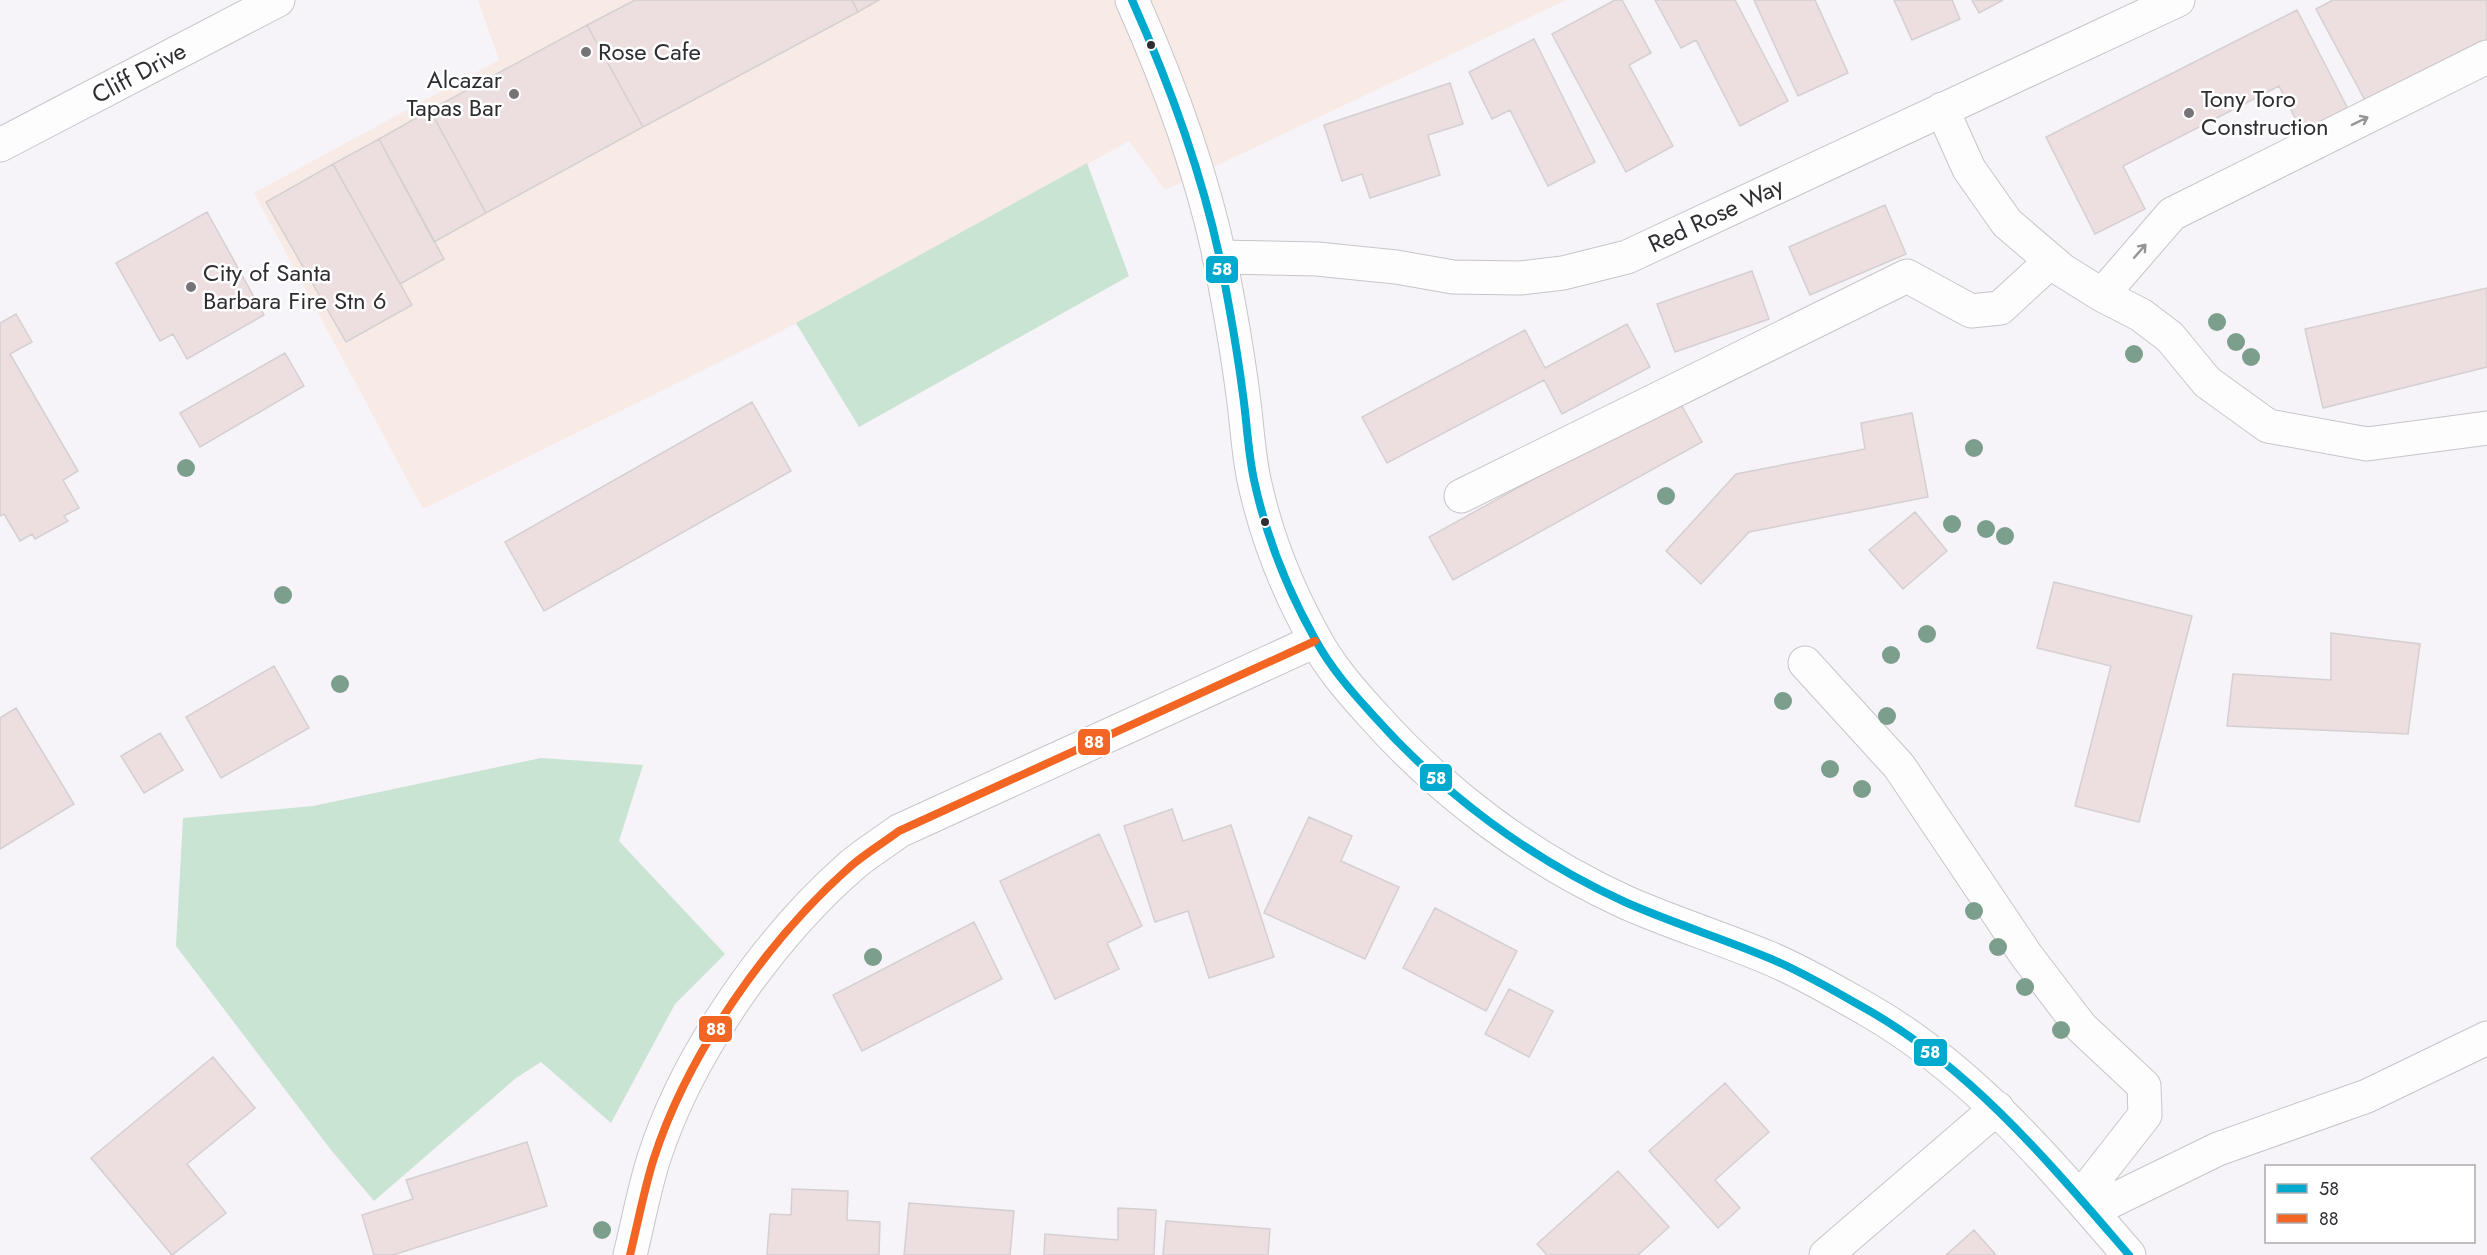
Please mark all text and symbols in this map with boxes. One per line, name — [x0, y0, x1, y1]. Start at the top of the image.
street label: Cliff Drive — [85, 33, 192, 112]
place label: Rose Cafe — [598, 34, 701, 69]
unlabelled marker — [1145, 39, 1157, 51]
marker: Rose Cafe — [579, 45, 593, 59]
place label: Alcazar Tapas Bar — [406, 62, 503, 125]
place label: Tony Toro Construction — [2201, 81, 2329, 144]
marker: Alcazar Tapas Bar — [507, 87, 521, 101]
marker: Tony Toro Construction — [2182, 106, 2196, 120]
one-way arrow — [2350, 114, 2368, 126]
street label: Red Rose Way — [1642, 168, 1790, 261]
one-way arrow — [2133, 244, 2147, 259]
place label: City of Santa Barbara Fire Stn 6 — [203, 255, 387, 318]
line badge: 58 — [1205, 255, 1239, 284]
text: 58 — [1212, 258, 1232, 281]
marker: City of Santa Barbara Fire Stn 6 — [184, 280, 198, 294]
unlabelled marker — [1259, 516, 1271, 528]
line badge: 88 — [1077, 728, 1111, 756]
text: 88 — [1084, 731, 1104, 754]
line badge: 58 — [1419, 763, 1453, 792]
text: 58 — [1426, 767, 1446, 790]
line badge: 88 — [698, 1015, 733, 1043]
text: 88 — [706, 1018, 726, 1041]
line badge: 58 — [1913, 1038, 1948, 1067]
text: 58 — [1920, 1041, 1940, 1064]
legend — [2265, 1165, 2475, 1243]
text: 58 — [2319, 1176, 2339, 1202]
text: 88 — [2319, 1206, 2339, 1232]

